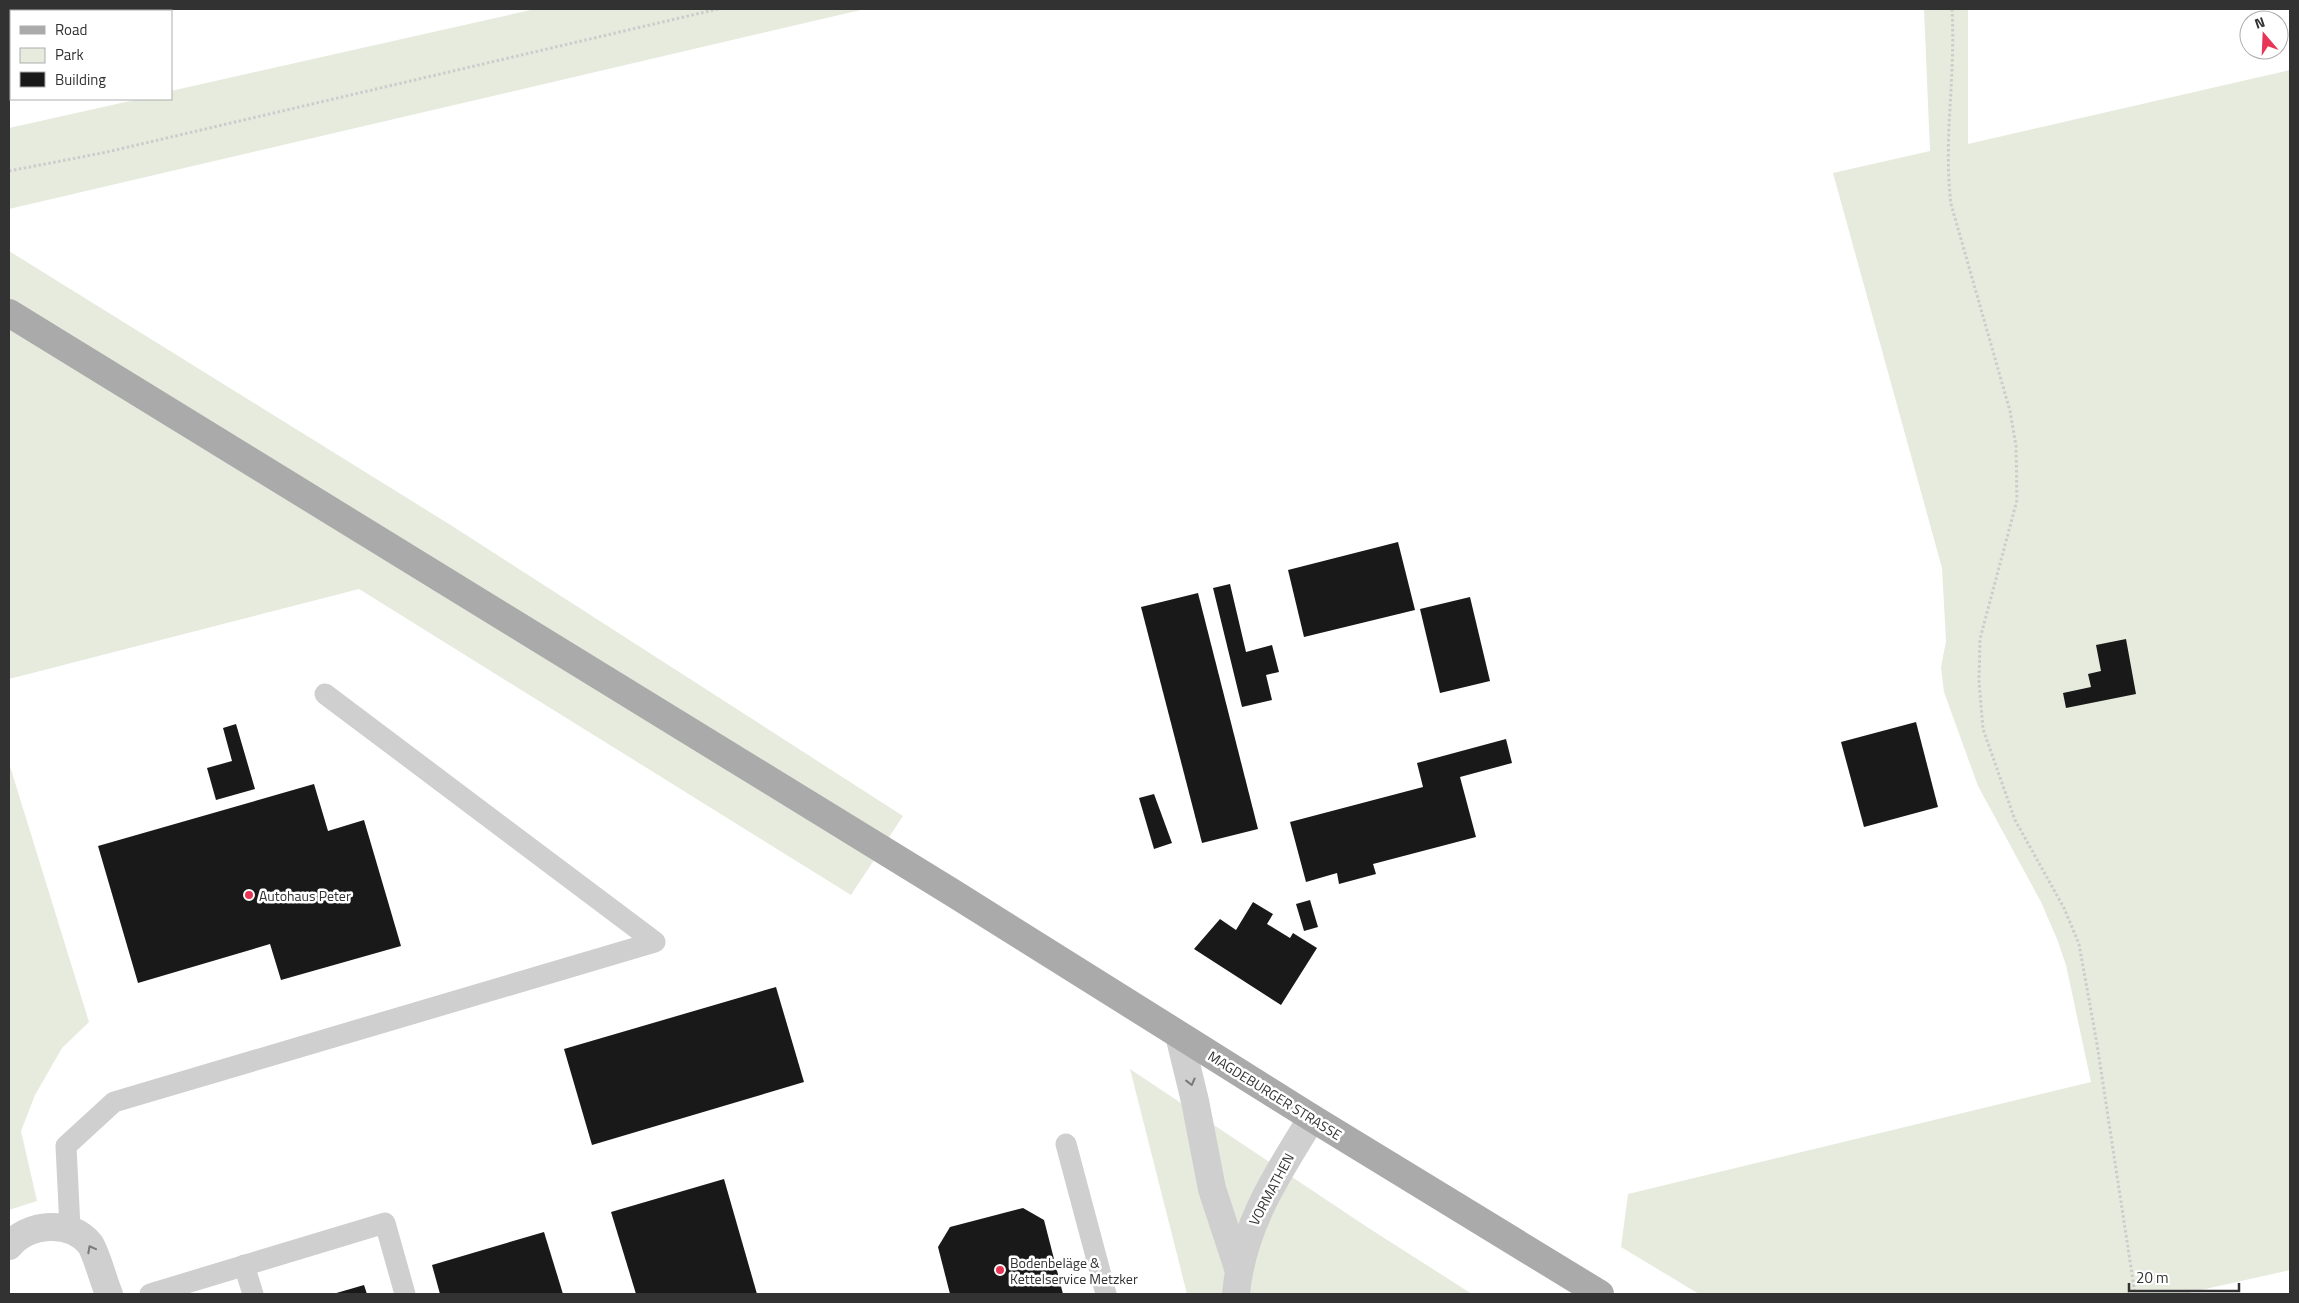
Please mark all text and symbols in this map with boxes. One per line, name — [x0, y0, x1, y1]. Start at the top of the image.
legend — [10, 10, 172, 100]
north arrow — [2239, 10, 2289, 60]
text: N — [2252, 11, 2268, 34]
text: Road — [55, 18, 87, 41]
text: Park — [55, 43, 84, 66]
text: Building — [55, 68, 106, 91]
place label: Autohaus Peter — [259, 885, 351, 906]
marker: Autohaus Peter — [243, 889, 255, 901]
street label: MAGDEBURGER STRASSE — [1204, 1045, 1346, 1145]
one-way arrow — [1185, 1078, 1195, 1086]
street label: VORMATHEN — [1243, 1149, 1299, 1229]
one-way arrow — [87, 1246, 97, 1255]
place label: Bodenbeläge & Kettelservice Metzker — [1010, 1252, 1138, 1289]
scale bar — [2129, 1260, 2239, 1292]
marker: Bodenbeläge & Kettelservice Metzker — [994, 1264, 1006, 1276]
text: 20 m — [2136, 1266, 2169, 1289]

